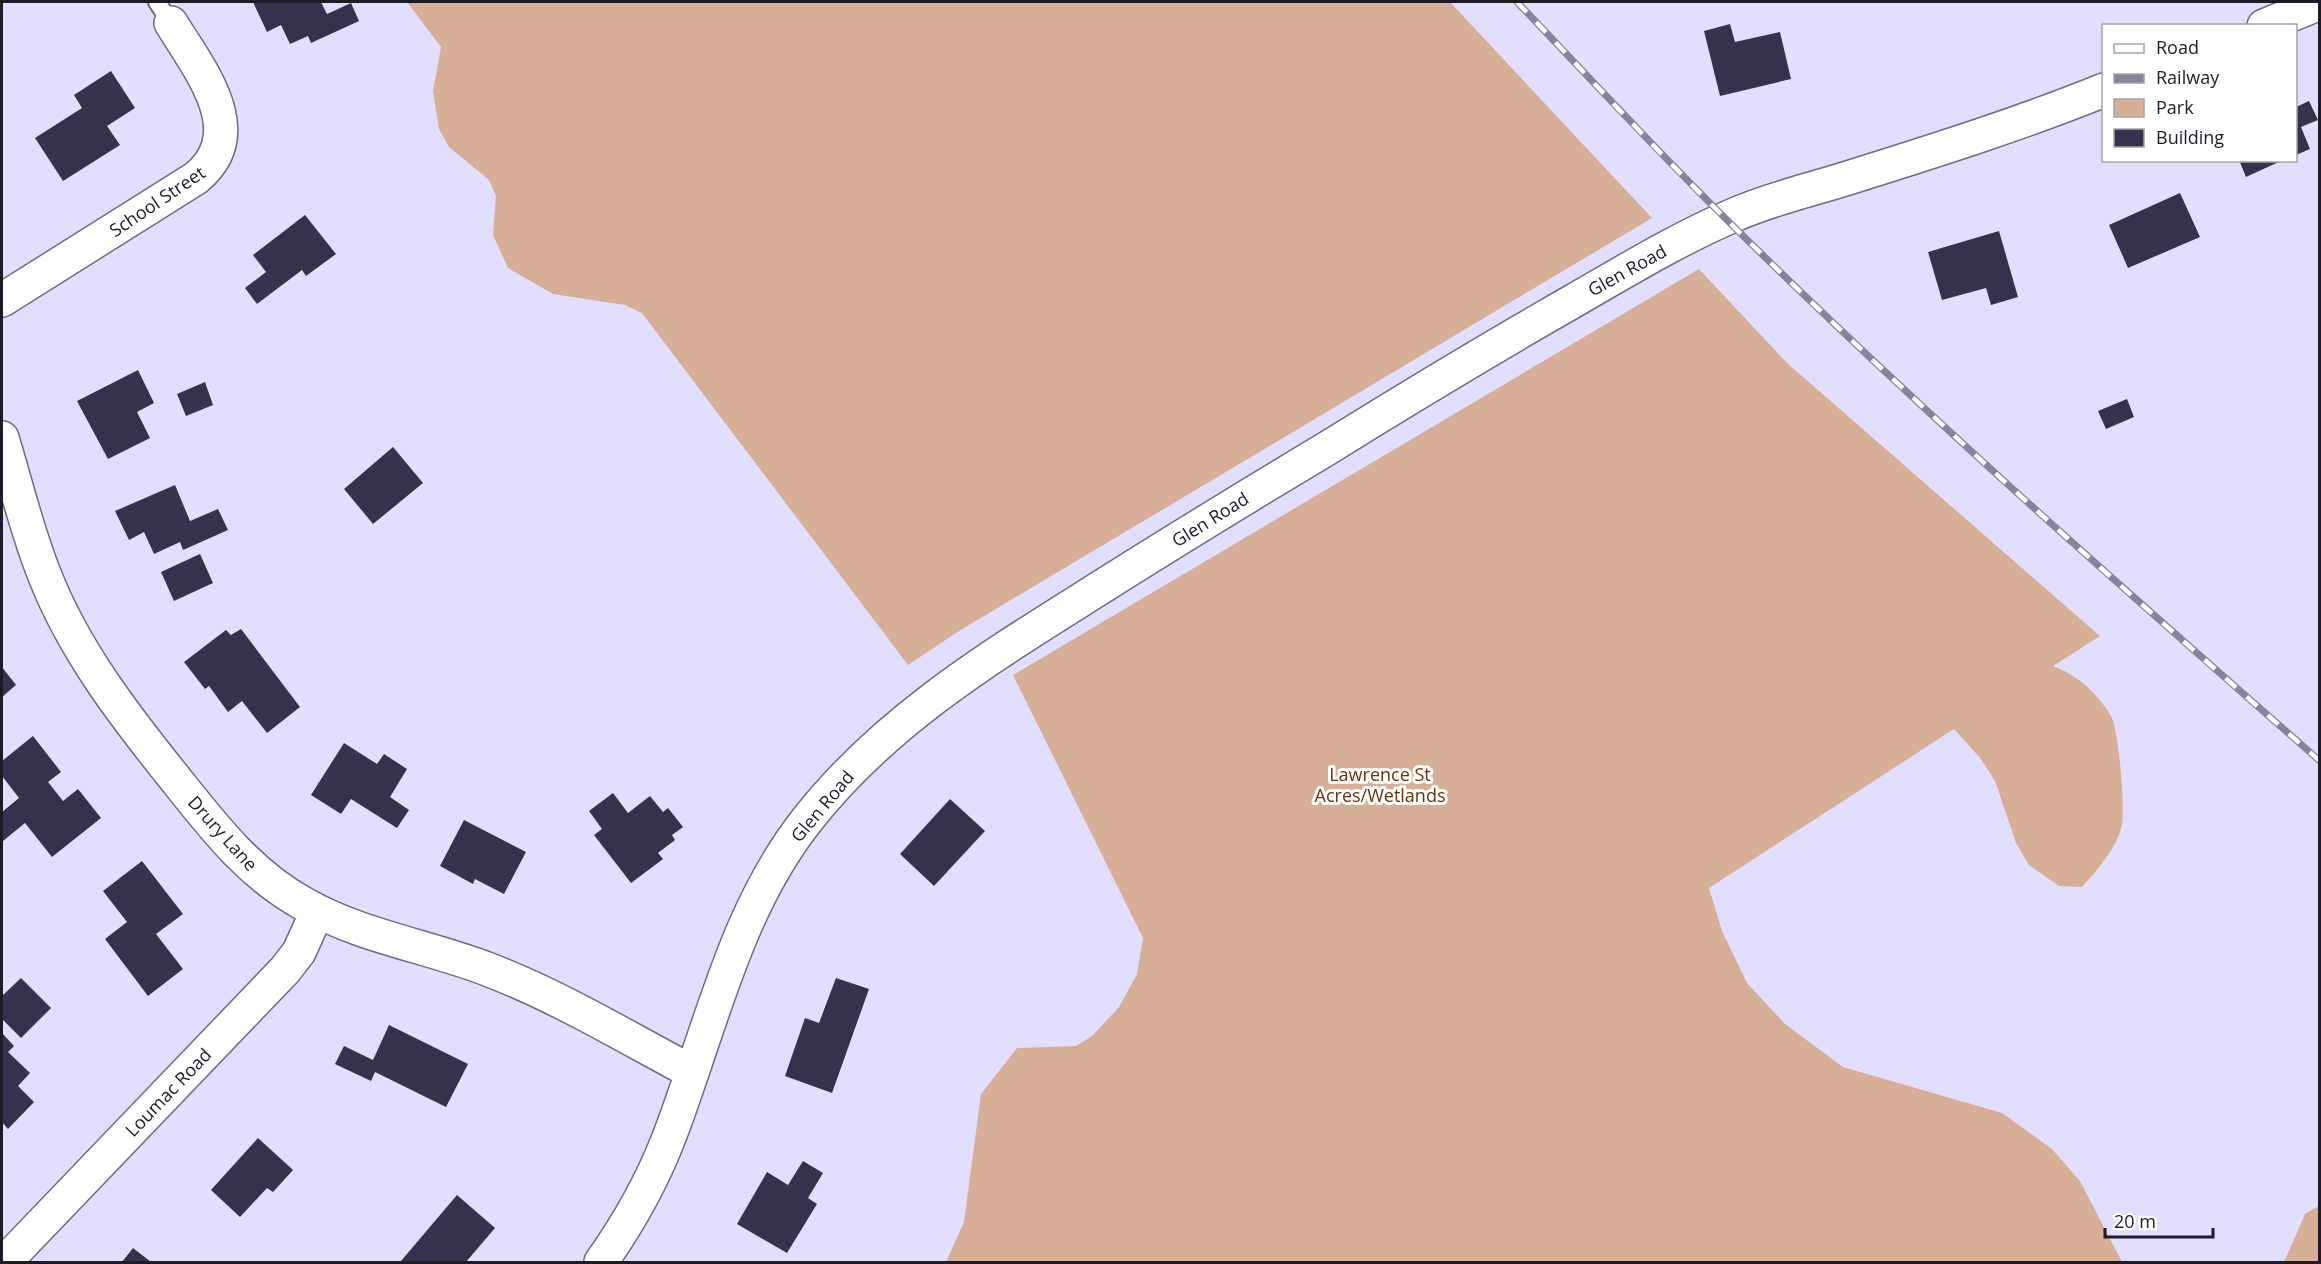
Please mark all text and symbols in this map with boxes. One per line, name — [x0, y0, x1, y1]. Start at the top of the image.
legend — [2102, 24, 2297, 162]
text: Road — [2156, 35, 2199, 59]
text: Railway — [2156, 65, 2220, 89]
text: Park — [2156, 95, 2194, 119]
text: Building — [2156, 125, 2224, 149]
street label: School Street — [104, 160, 210, 242]
street label: Glen Road — [1583, 239, 1671, 301]
street label: Glen Road — [1167, 486, 1253, 552]
park label: Lawrence St Acres/Wetlands — [1315, 762, 1445, 807]
street label: Glen Road — [785, 765, 859, 847]
street label: Drury Lane — [183, 790, 263, 876]
street label: Loumac Road — [120, 1043, 216, 1141]
scale bar — [2105, 1201, 2213, 1239]
text: 20 m — [2114, 1209, 2156, 1233]

